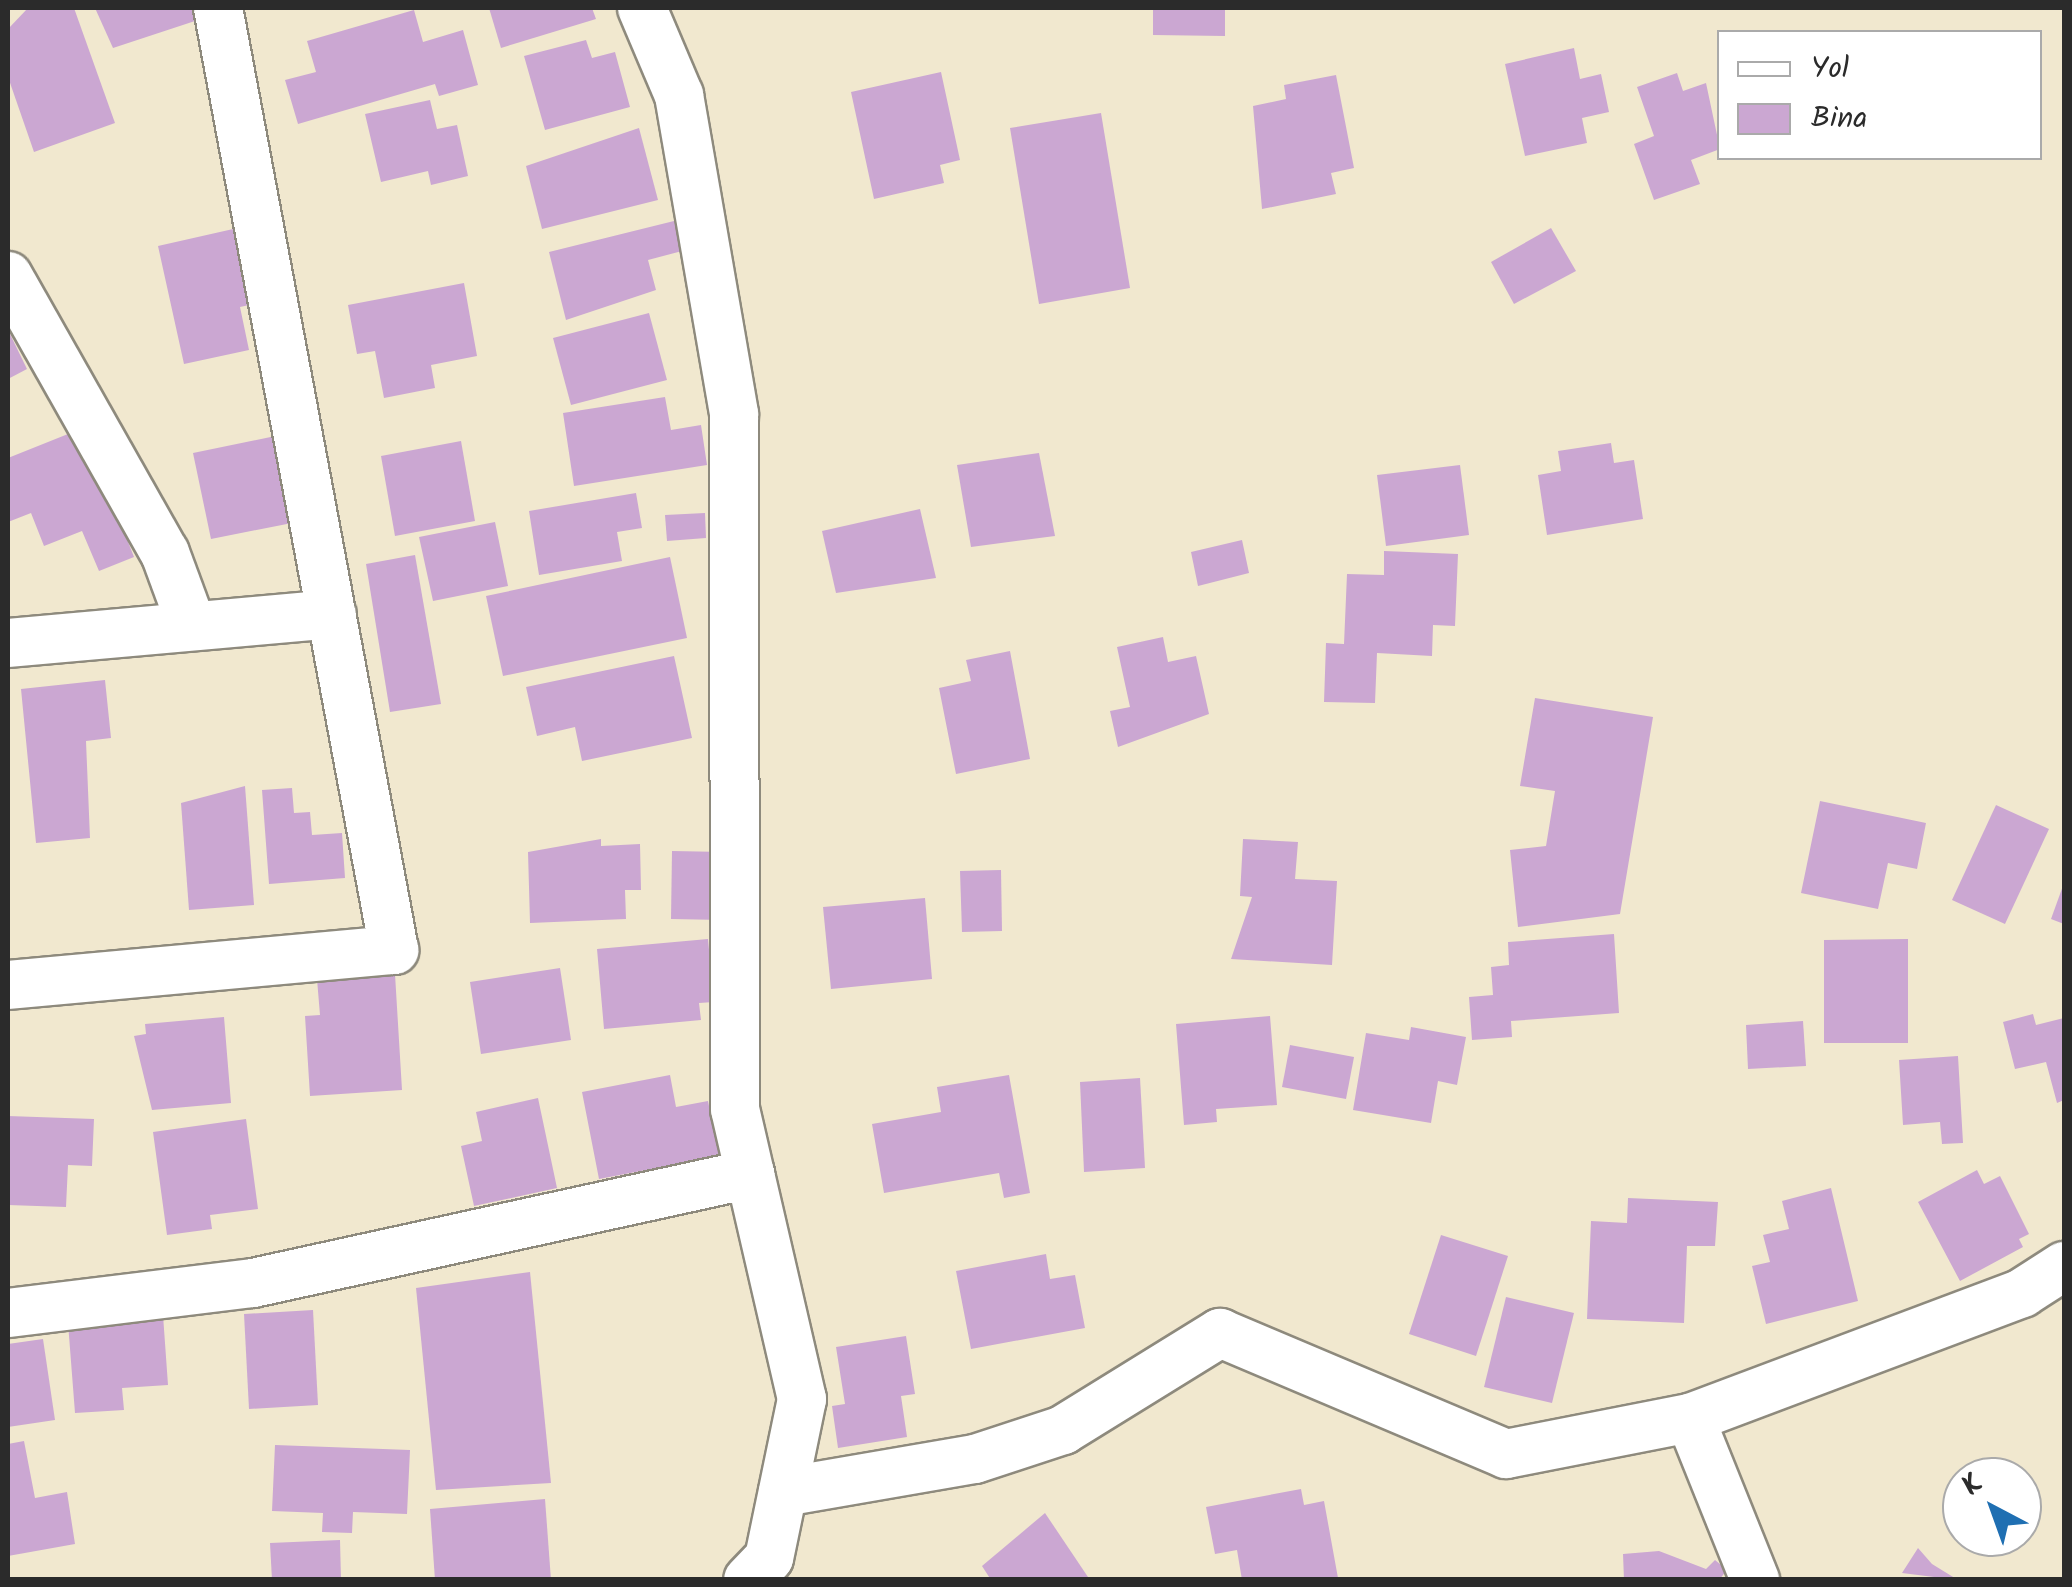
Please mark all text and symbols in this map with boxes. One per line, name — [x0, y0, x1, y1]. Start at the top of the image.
legend — [1717, 30, 2042, 160]
text: Yol — [1811, 45, 1849, 93]
text: Bina — [1811, 95, 1867, 143]
north arrow — [1942, 1457, 2042, 1557]
text: K — [1952, 1463, 1994, 1508]

